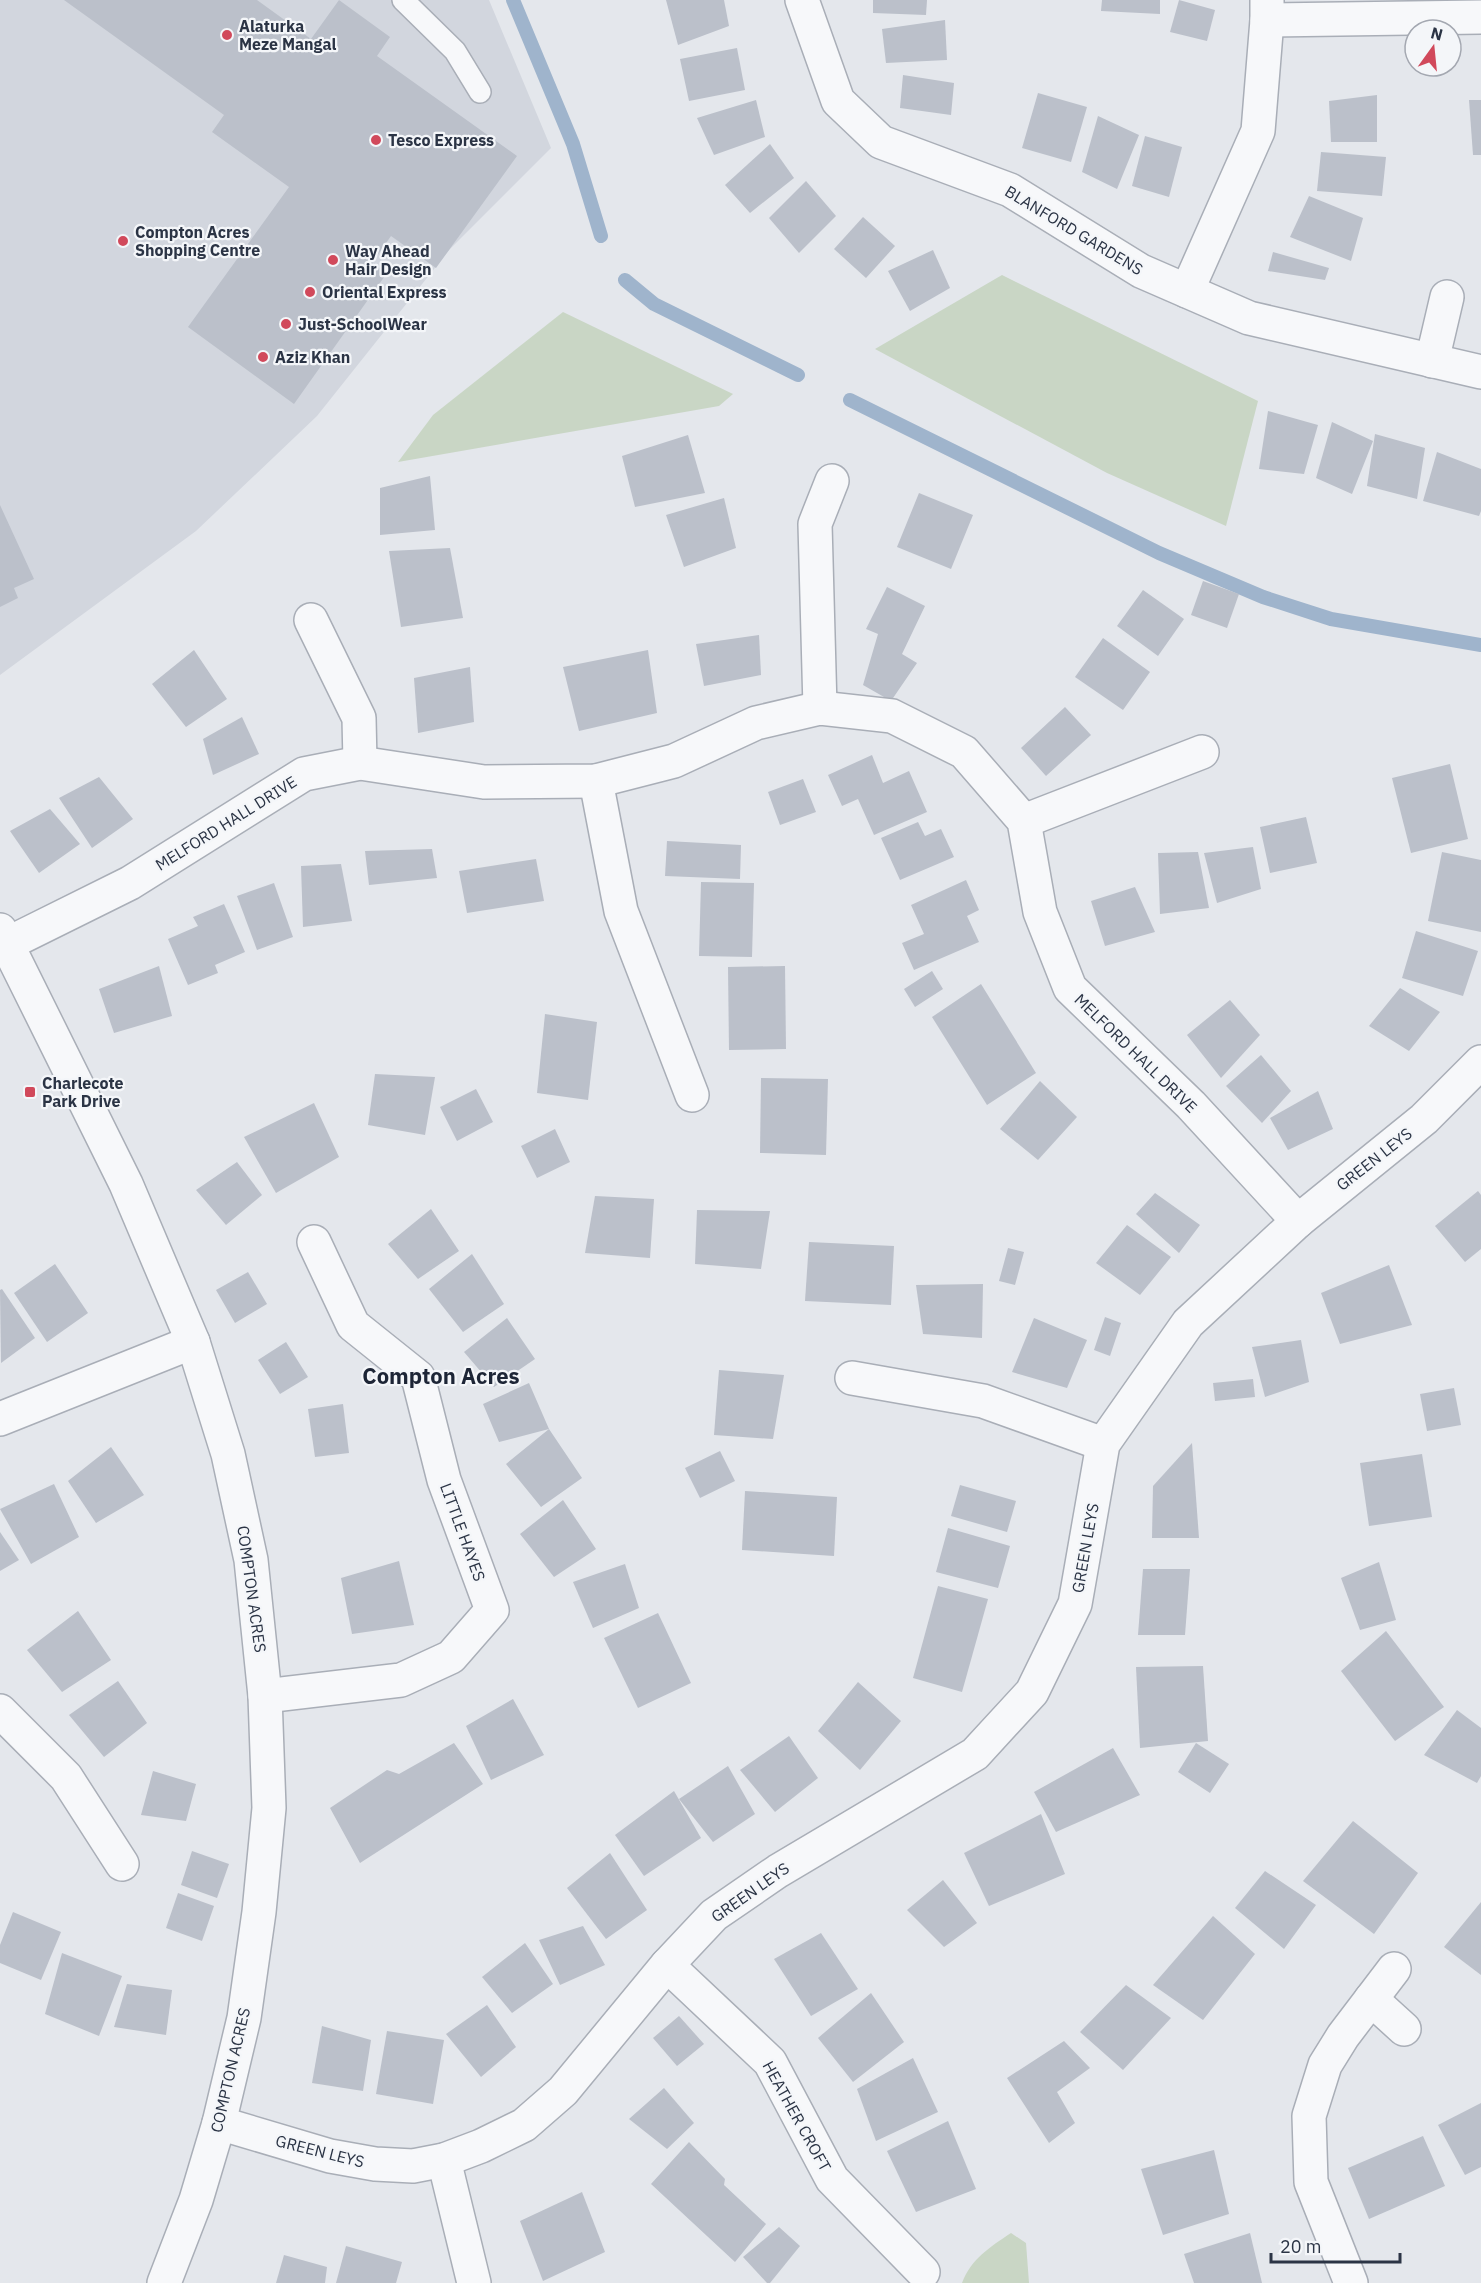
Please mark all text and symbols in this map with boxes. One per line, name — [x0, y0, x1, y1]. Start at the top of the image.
place label: Alaturka Meze Mangal — [239, 16, 337, 54]
north arrow — [1403, 18, 1463, 78]
text: N — [1429, 22, 1445, 45]
marker: Alaturka Meze Mangal — [220, 28, 234, 42]
place label: Tesco Express — [388, 130, 494, 150]
marker: Tesco Express — [369, 133, 383, 147]
street label: BLANFORD GARDENS — [1001, 181, 1147, 279]
place label: Compton Acres Shopping Centre — [135, 222, 260, 260]
marker: Compton Acres Shopping Centre — [116, 234, 130, 248]
place label: Way Ahead Hair Design — [345, 241, 432, 279]
marker: Way Ahead Hair Design — [326, 253, 340, 267]
place label: Oriental Express — [322, 282, 447, 302]
marker: Oriental Express — [303, 285, 317, 299]
place label: Just-SchoolWear — [298, 314, 427, 334]
marker: Just-SchoolWear — [279, 317, 293, 331]
place label: Aziz Khan — [275, 347, 350, 367]
marker: Aziz Khan — [256, 350, 270, 364]
street label: MELFORD HALL DRIVE — [152, 771, 300, 875]
street label: MELFORD HALL DRIVE — [1070, 989, 1202, 1117]
place label: Charlecote Park Drive — [42, 1073, 124, 1111]
marker: Charlecote Park Drive — [23, 1085, 37, 1099]
street label: GREEN LEYS — [1332, 1123, 1416, 1195]
district label: Compton Acres — [362, 1361, 520, 1390]
street label: LITTLE HAYES — [436, 1480, 490, 1584]
street label: GREEN LEYS — [1067, 1502, 1103, 1594]
street label: COMPTON ACRES — [233, 1524, 271, 1654]
street label: GREEN LEYS — [707, 1858, 793, 1926]
street label: COMPTON ACRES — [206, 2005, 254, 2135]
street label: HEATHER CROFT — [758, 2057, 836, 2175]
street label: GREEN LEYS — [274, 2130, 366, 2172]
scale bar — [1271, 2226, 1400, 2264]
text: 20 m — [1280, 2235, 1322, 2258]

